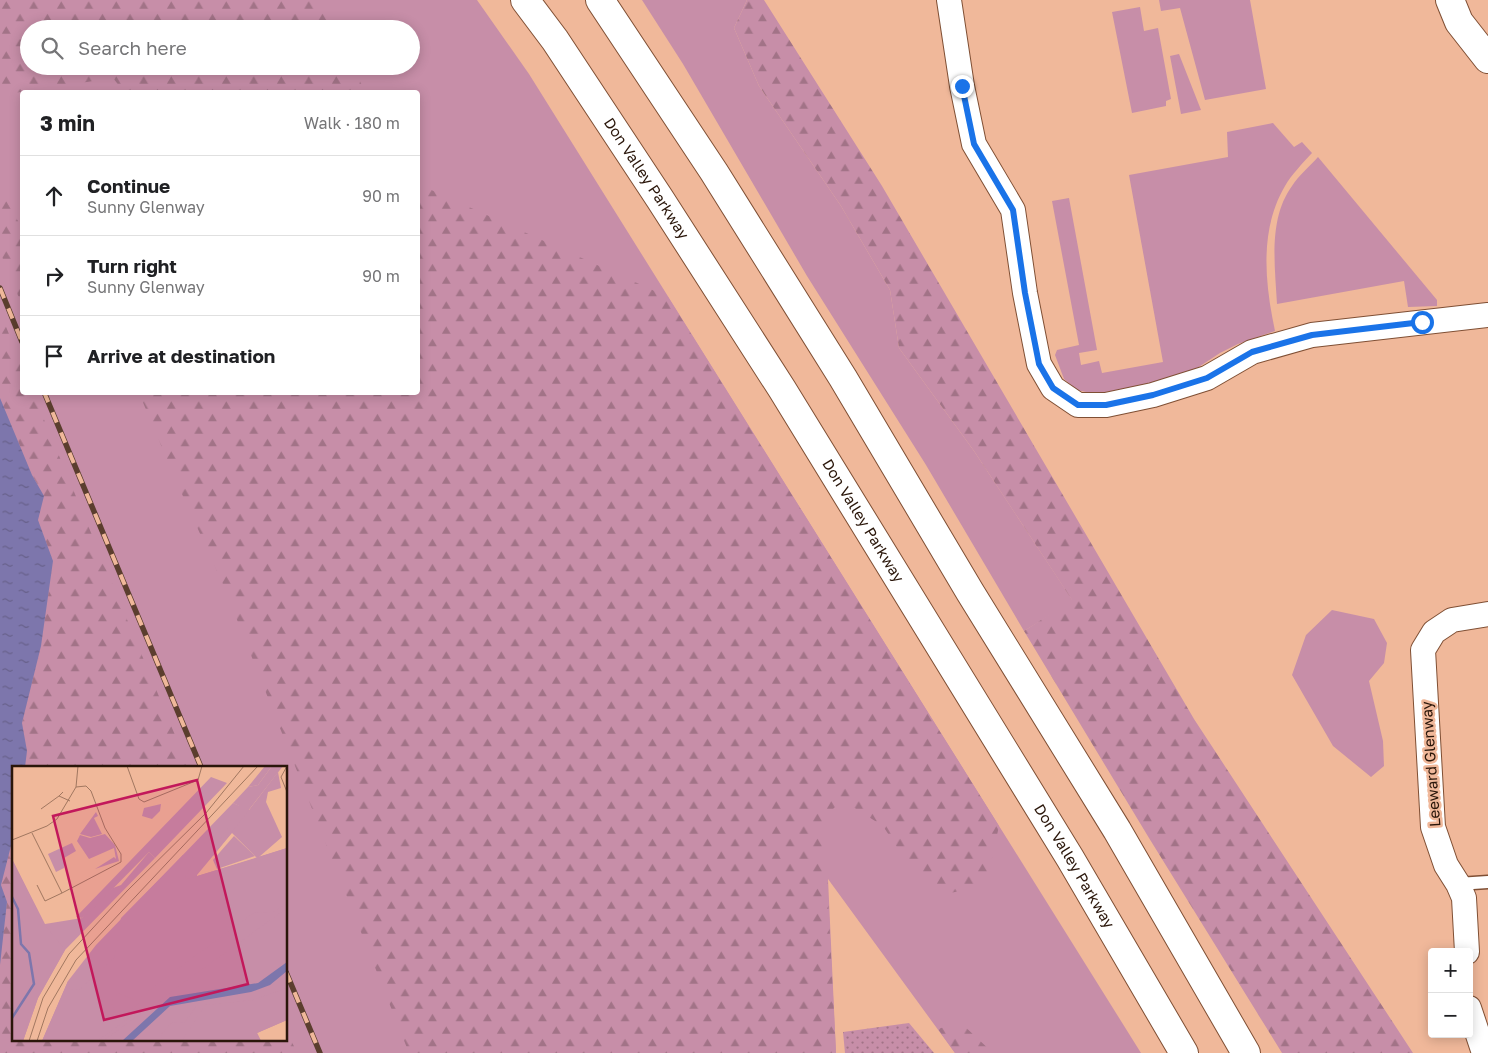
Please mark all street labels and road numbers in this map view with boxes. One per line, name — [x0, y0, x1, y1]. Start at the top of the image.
street label: Don Valley Parkway — [601, 114, 694, 243]
street label: Don Valley Parkway — [819, 455, 909, 586]
street label: Leeward Glenway — [1417, 700, 1443, 828]
street label: Don Valley Parkway — [1031, 800, 1119, 932]

